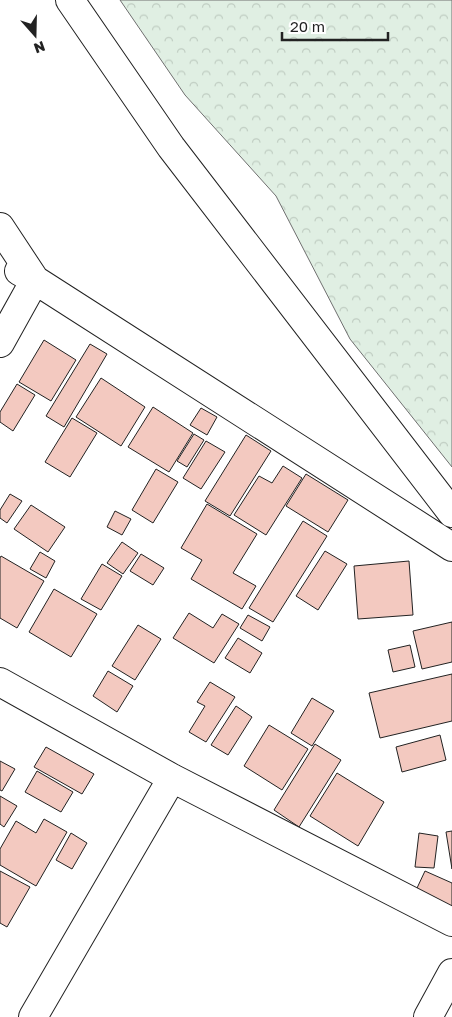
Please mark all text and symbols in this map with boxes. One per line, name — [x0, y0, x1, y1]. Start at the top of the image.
north arrow — [10, 10, 60, 60]
scale bar — [282, 10, 388, 42]
text: 20 m — [290, 17, 325, 35]
text: N — [32, 38, 48, 57]

